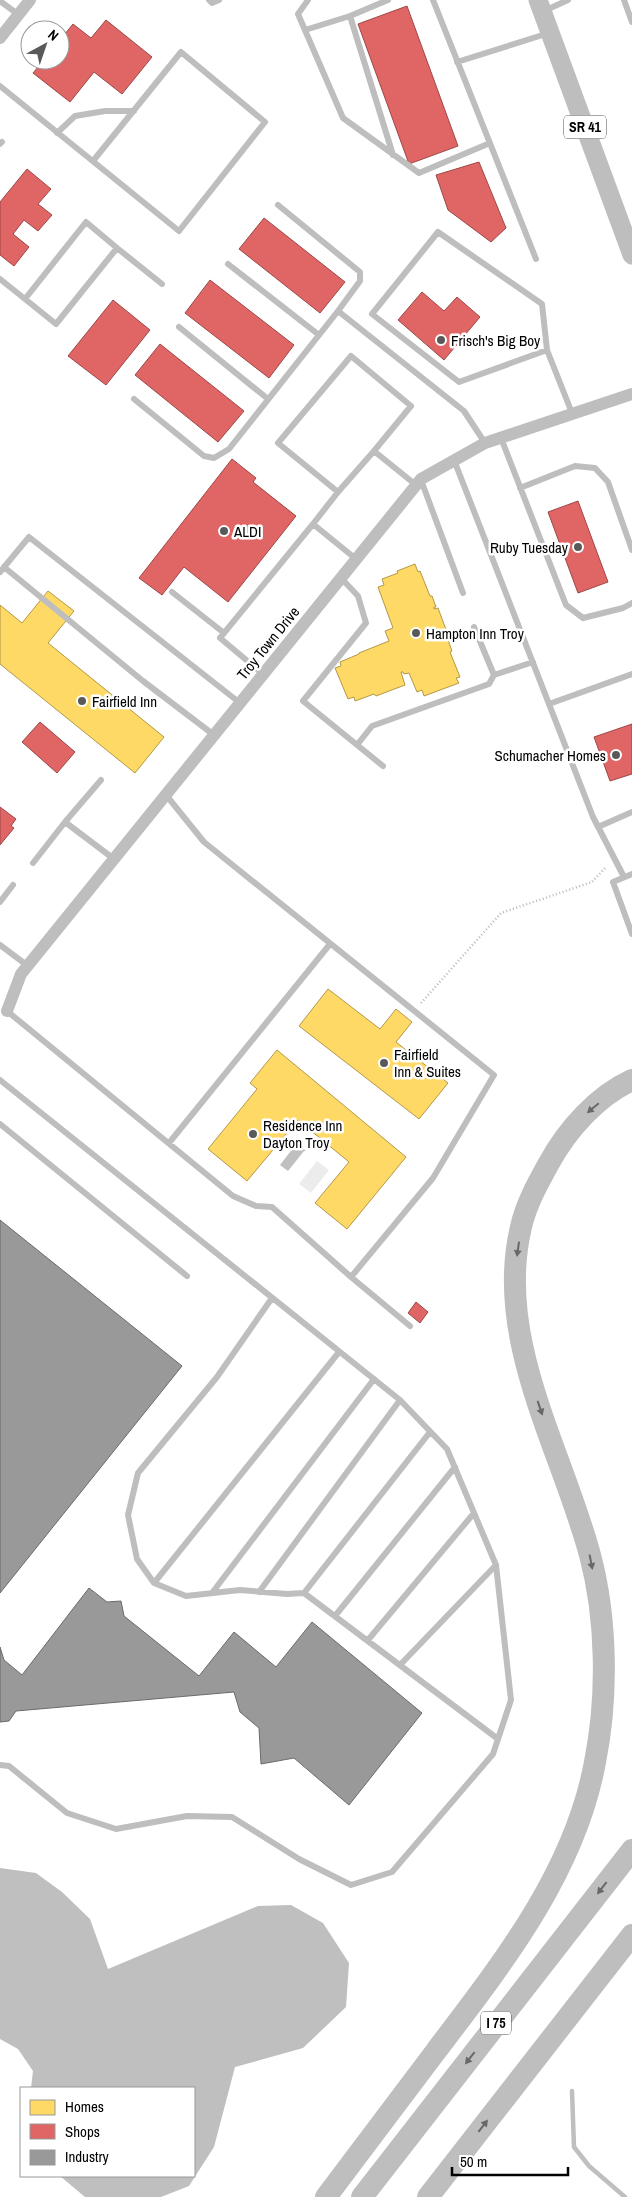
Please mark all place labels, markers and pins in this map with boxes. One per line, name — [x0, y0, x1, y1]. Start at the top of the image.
place label: Frisch's Big Boy — [451, 330, 541, 351]
marker: Frisch's Big Boy — [435, 334, 447, 346]
place label: ALDI — [233, 521, 261, 542]
marker: ALDI — [218, 525, 230, 537]
place label: Ruby Tuesday — [490, 537, 569, 558]
marker: Ruby Tuesday — [572, 541, 584, 553]
place label: Hampton Inn Troy — [426, 623, 525, 644]
marker: Hampton Inn Troy — [410, 627, 422, 639]
place label: Fairfield Inn — [92, 691, 157, 712]
marker: Fairfield Inn — [76, 695, 88, 707]
place label: Schumacher Homes — [495, 745, 606, 766]
marker: Schumacher Homes — [610, 749, 622, 761]
place label: Fairfield Inn & Suites — [394, 1044, 461, 1082]
marker: Fairfield Inn & Suites — [378, 1057, 390, 1069]
place label: Residence Inn Dayton Troy — [263, 1115, 342, 1153]
marker: Residence Inn Dayton Troy — [247, 1128, 259, 1140]

